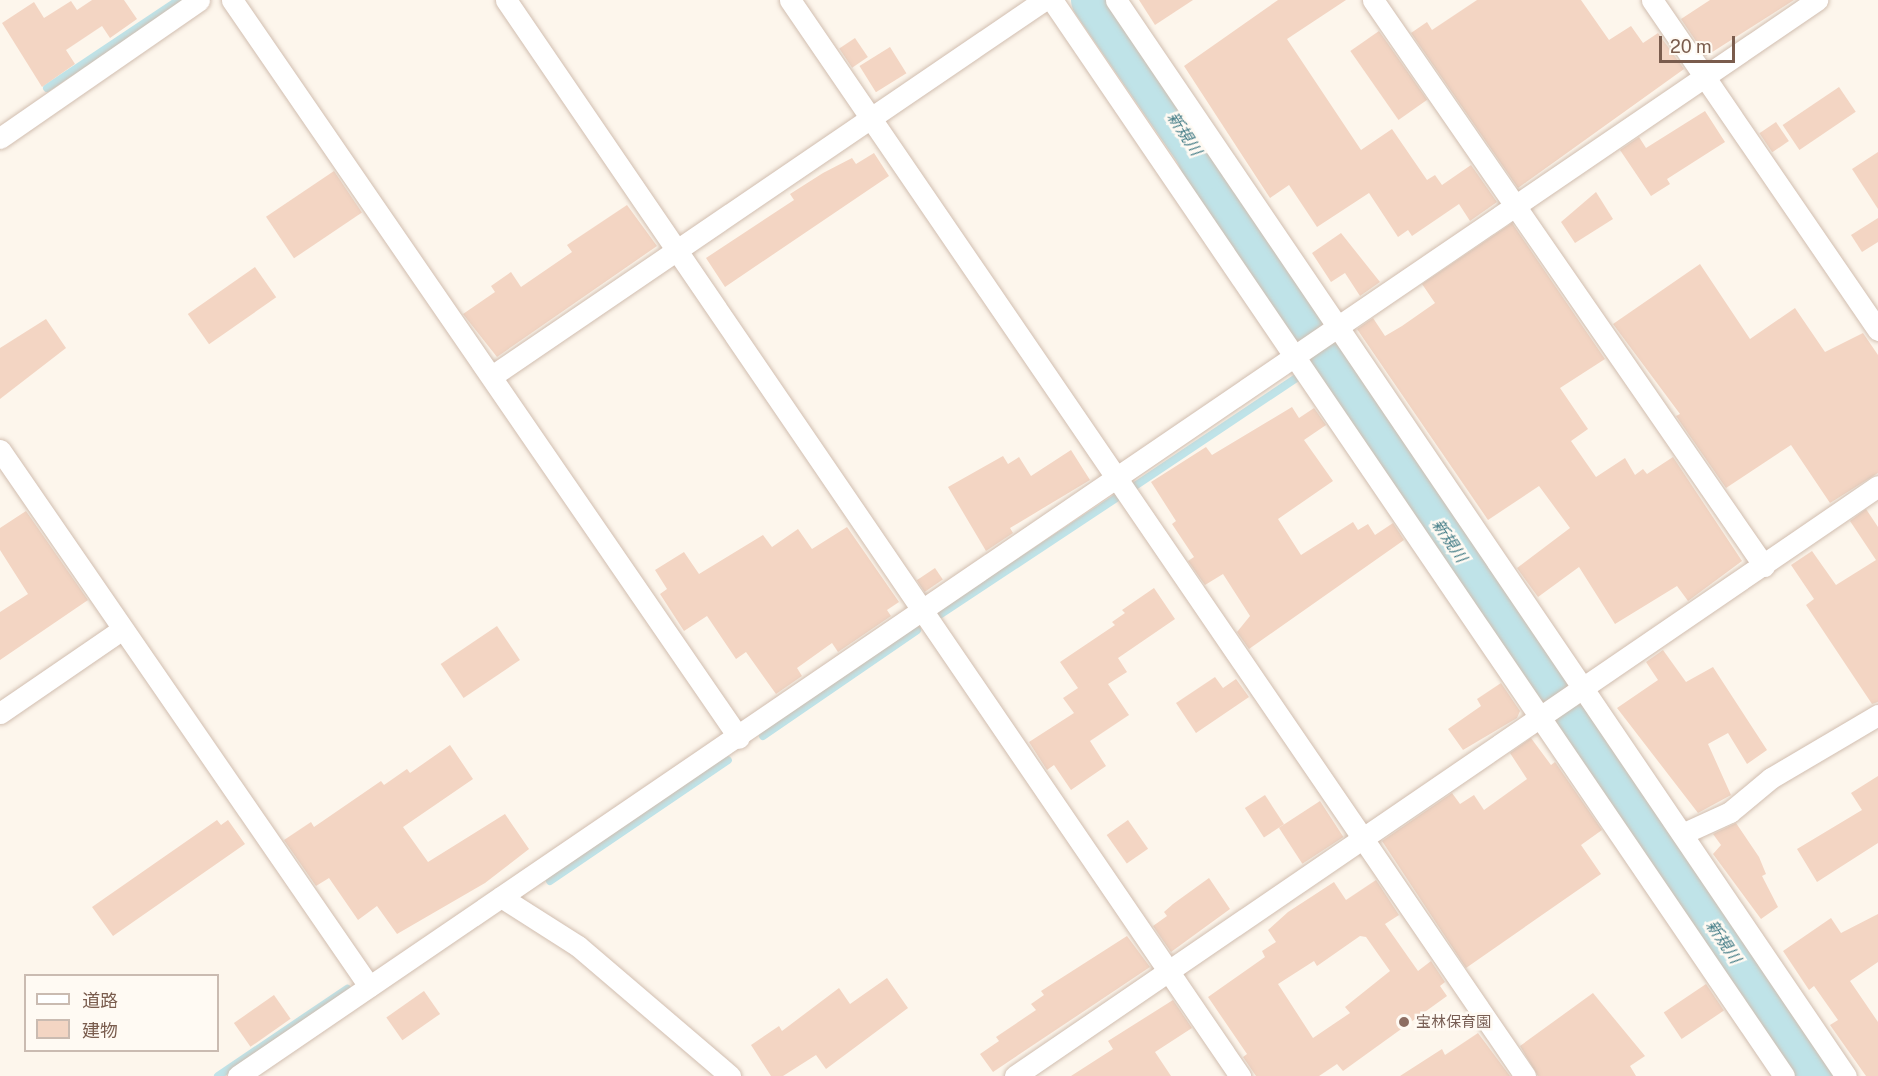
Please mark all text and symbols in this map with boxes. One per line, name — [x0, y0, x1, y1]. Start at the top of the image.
scale bar — [1662, 24, 1738, 62]
text: 20 m — [1670, 36, 1712, 57]
water label: 新規川 — [1163, 109, 1205, 159]
water label: 新規川 — [1428, 516, 1470, 566]
water label: 新規川 — [1702, 917, 1744, 967]
legend — [24, 974, 219, 1052]
text: 道路 — [82, 990, 118, 1011]
place label: 宝林保育園 — [1416, 1013, 1491, 1031]
marker: 宝林保育園 — [1397, 1015, 1411, 1029]
text: 建物 — [82, 1020, 118, 1041]

